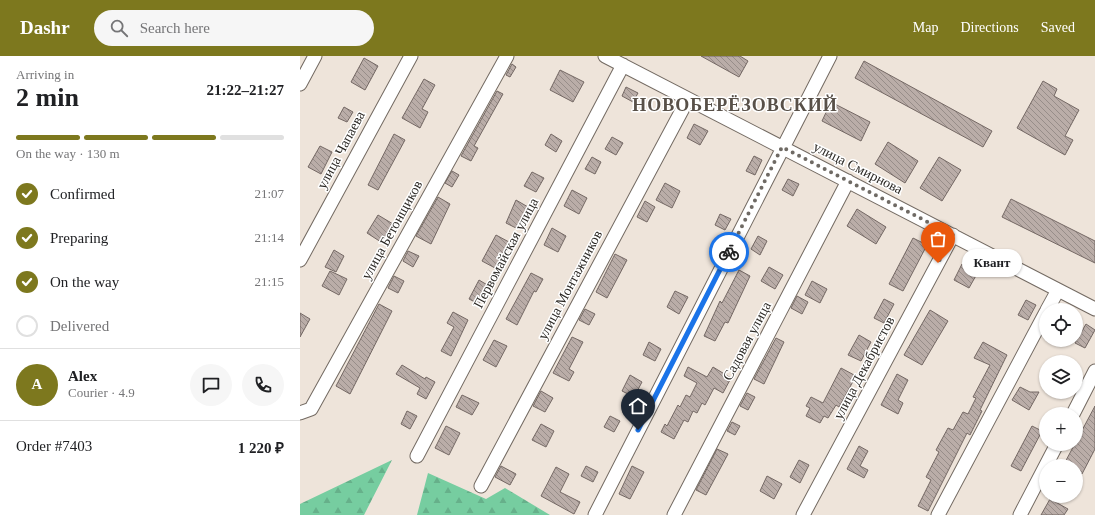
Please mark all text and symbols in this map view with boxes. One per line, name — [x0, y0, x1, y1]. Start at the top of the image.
search box — [94, 10, 374, 46]
text: Dashr — [20, 17, 70, 38]
icon: search — [108, 17, 130, 39]
text: Search here — [140, 20, 210, 36]
text: Map — [913, 20, 938, 35]
text: Directions — [960, 20, 1019, 35]
text: Saved — [1041, 20, 1075, 35]
text: Arriving in — [16, 67, 74, 82]
text: 21:22–21:27 — [207, 82, 284, 98]
text: 2 min — [16, 83, 79, 112]
district label: НОВОБЕРЁЗОВСКИЙ — [632, 94, 838, 115]
street label: улица Чапаева — [314, 108, 368, 191]
street label: улица Смирнова — [811, 139, 906, 197]
text: On the way · 130 m — [16, 146, 120, 161]
street label: улица Бетонщиков — [359, 178, 426, 282]
icon: check — [16, 183, 38, 205]
text: Confirmed — [50, 186, 115, 202]
text: 21:07 — [254, 186, 284, 201]
street label: Первомайская улица — [471, 195, 542, 311]
pin — [921, 222, 955, 263]
icon: check — [16, 227, 38, 249]
street label: улица Монтажников — [535, 227, 605, 342]
icon: bag — [927, 228, 949, 250]
text: Preparing — [50, 230, 108, 246]
text: 21:14 — [254, 230, 284, 245]
courier — [709, 232, 749, 272]
icon: bike — [718, 241, 740, 263]
callout: Квант — [962, 249, 1022, 277]
text: Квант — [974, 255, 1010, 270]
icon: check — [16, 271, 38, 293]
text: On the way — [50, 274, 119, 290]
text: 21:15 — [254, 274, 284, 289]
street label: Садовая улица — [720, 298, 774, 383]
map controls — [1039, 303, 1083, 503]
button: locate — [1039, 303, 1083, 347]
street label: улица Декабристов — [831, 314, 898, 422]
text: Delivered — [50, 318, 109, 334]
button: layers — [1039, 355, 1083, 399]
button: chat — [190, 364, 232, 406]
button: phone — [242, 364, 284, 406]
text: Alex — [68, 368, 97, 384]
text: A — [32, 376, 42, 392]
text: Courier · 4.9 — [68, 385, 135, 400]
pin — [621, 389, 655, 430]
icon: home — [627, 395, 649, 417]
button: + — [1039, 407, 1083, 451]
text: Order #7403 — [16, 438, 92, 454]
text: 1 220 ₽ — [238, 440, 284, 456]
button: − — [1039, 459, 1083, 503]

